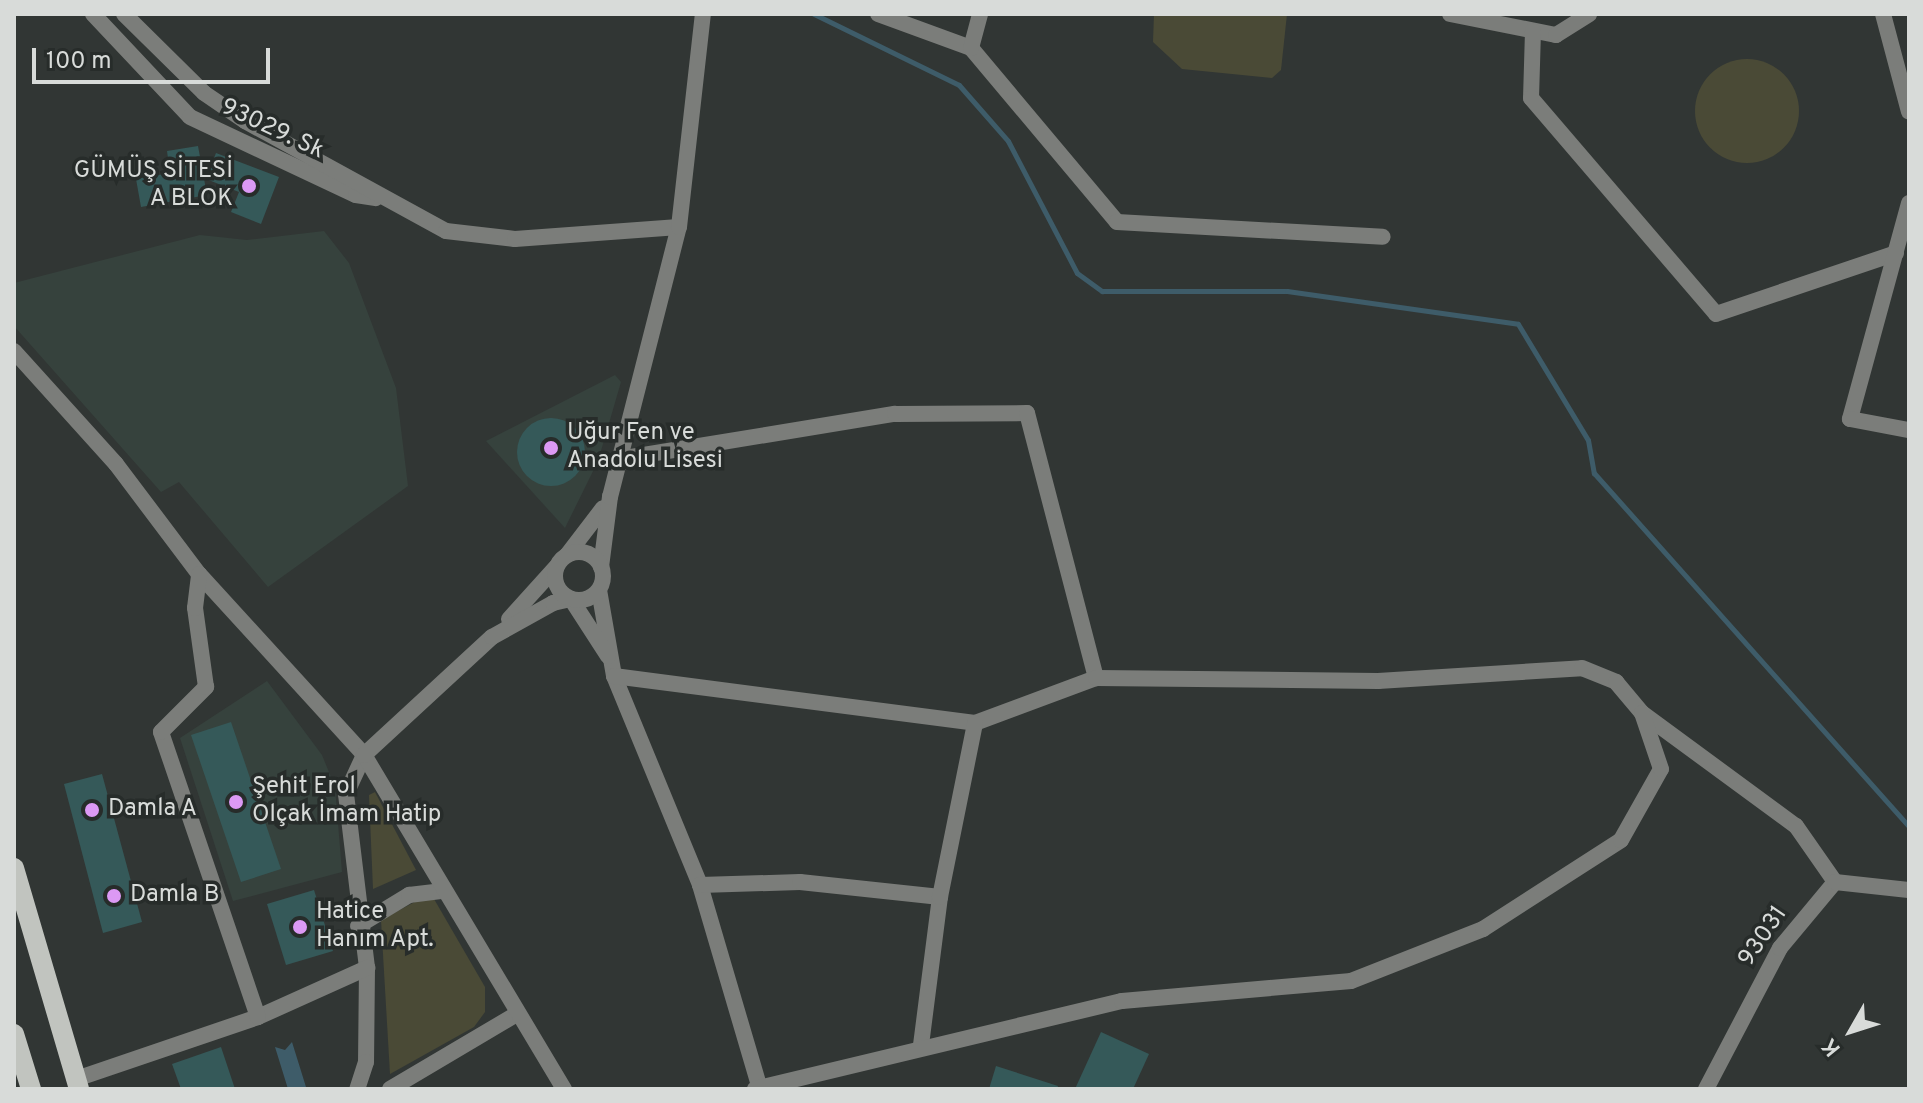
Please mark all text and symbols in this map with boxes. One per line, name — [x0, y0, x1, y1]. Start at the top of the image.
scale bar — [36, 32, 274, 82]
text: 100 m — [46, 47, 112, 77]
street label: 93029. Sk — [216, 93, 328, 167]
place label: GÜMÜŞ SİTESİ A BLOK — [74, 158, 233, 214]
marker: GÜMÜŞ SİTESİ A BLOK — [240, 177, 258, 195]
place label: Uğur Fen ve Anadolu Lisesi — [567, 420, 723, 476]
marker: Uğur Fen ve Anadolu Lisesi — [542, 439, 560, 457]
place label: Şehit Erol Olçak İmam Hatip — [252, 774, 441, 830]
marker: Şehit Erol Olçak İmam Hatip — [227, 793, 245, 811]
place label: Damla A — [108, 796, 198, 824]
marker: Damla A — [83, 801, 101, 819]
place label: Damla B — [130, 882, 219, 910]
marker: Damla B — [105, 887, 123, 905]
place label: Hatice Hanım Apt. — [316, 899, 435, 955]
street label: 93031 — [1733, 901, 1795, 973]
marker: Hatice Hanım Apt. — [291, 918, 309, 936]
north arrow — [1811, 991, 1891, 1071]
text: K — [1817, 1032, 1847, 1061]

